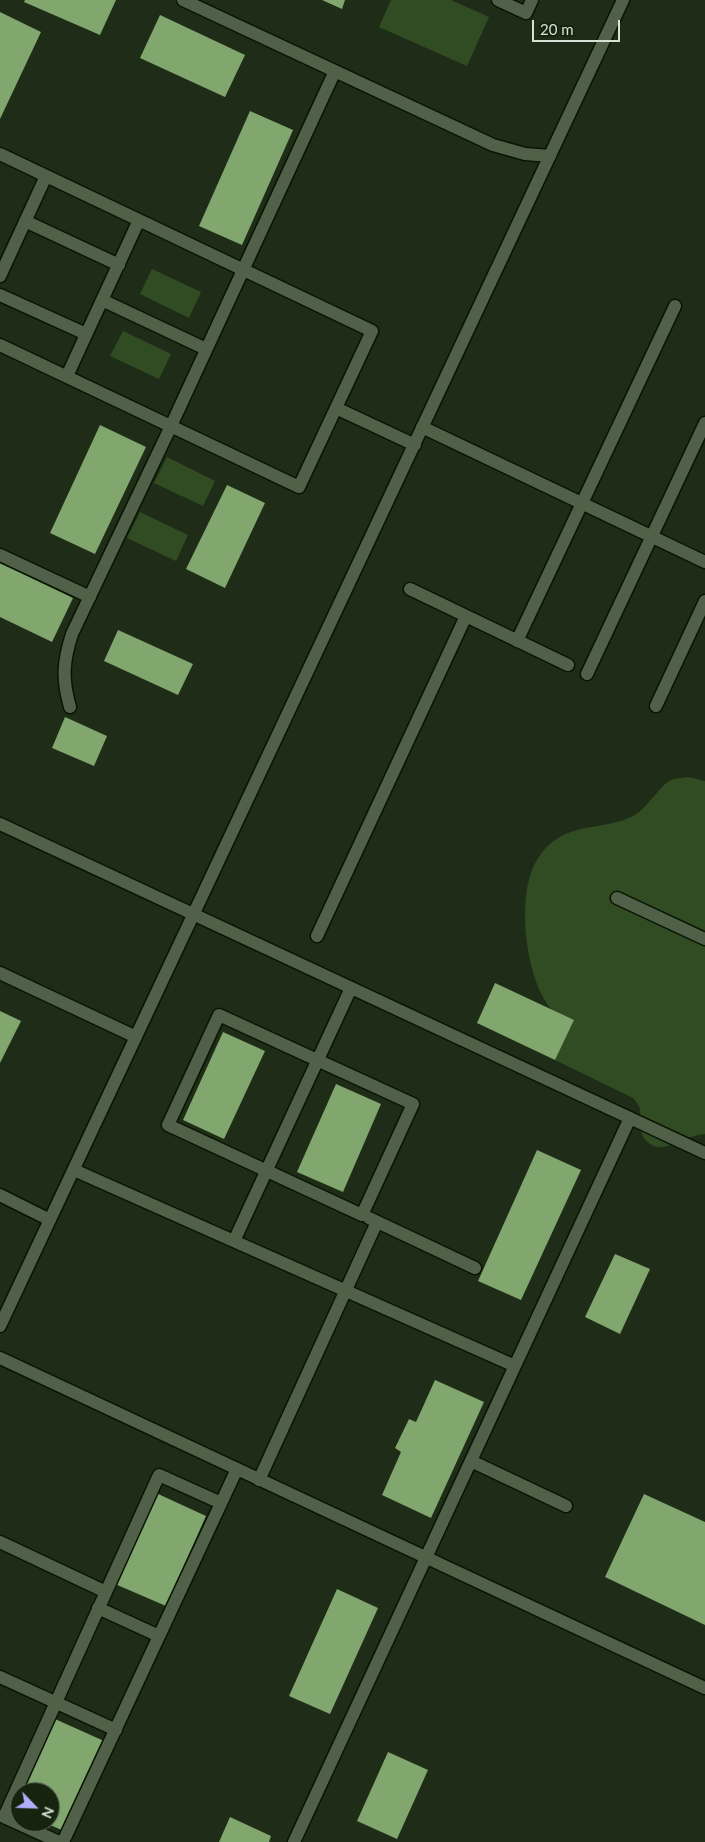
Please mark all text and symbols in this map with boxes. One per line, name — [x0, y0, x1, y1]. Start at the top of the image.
scale bar — [535, 10, 622, 42]
text: 20 m — [540, 20, 574, 38]
north arrow — [10, 1782, 60, 1832]
text: N — [38, 1805, 58, 1821]

